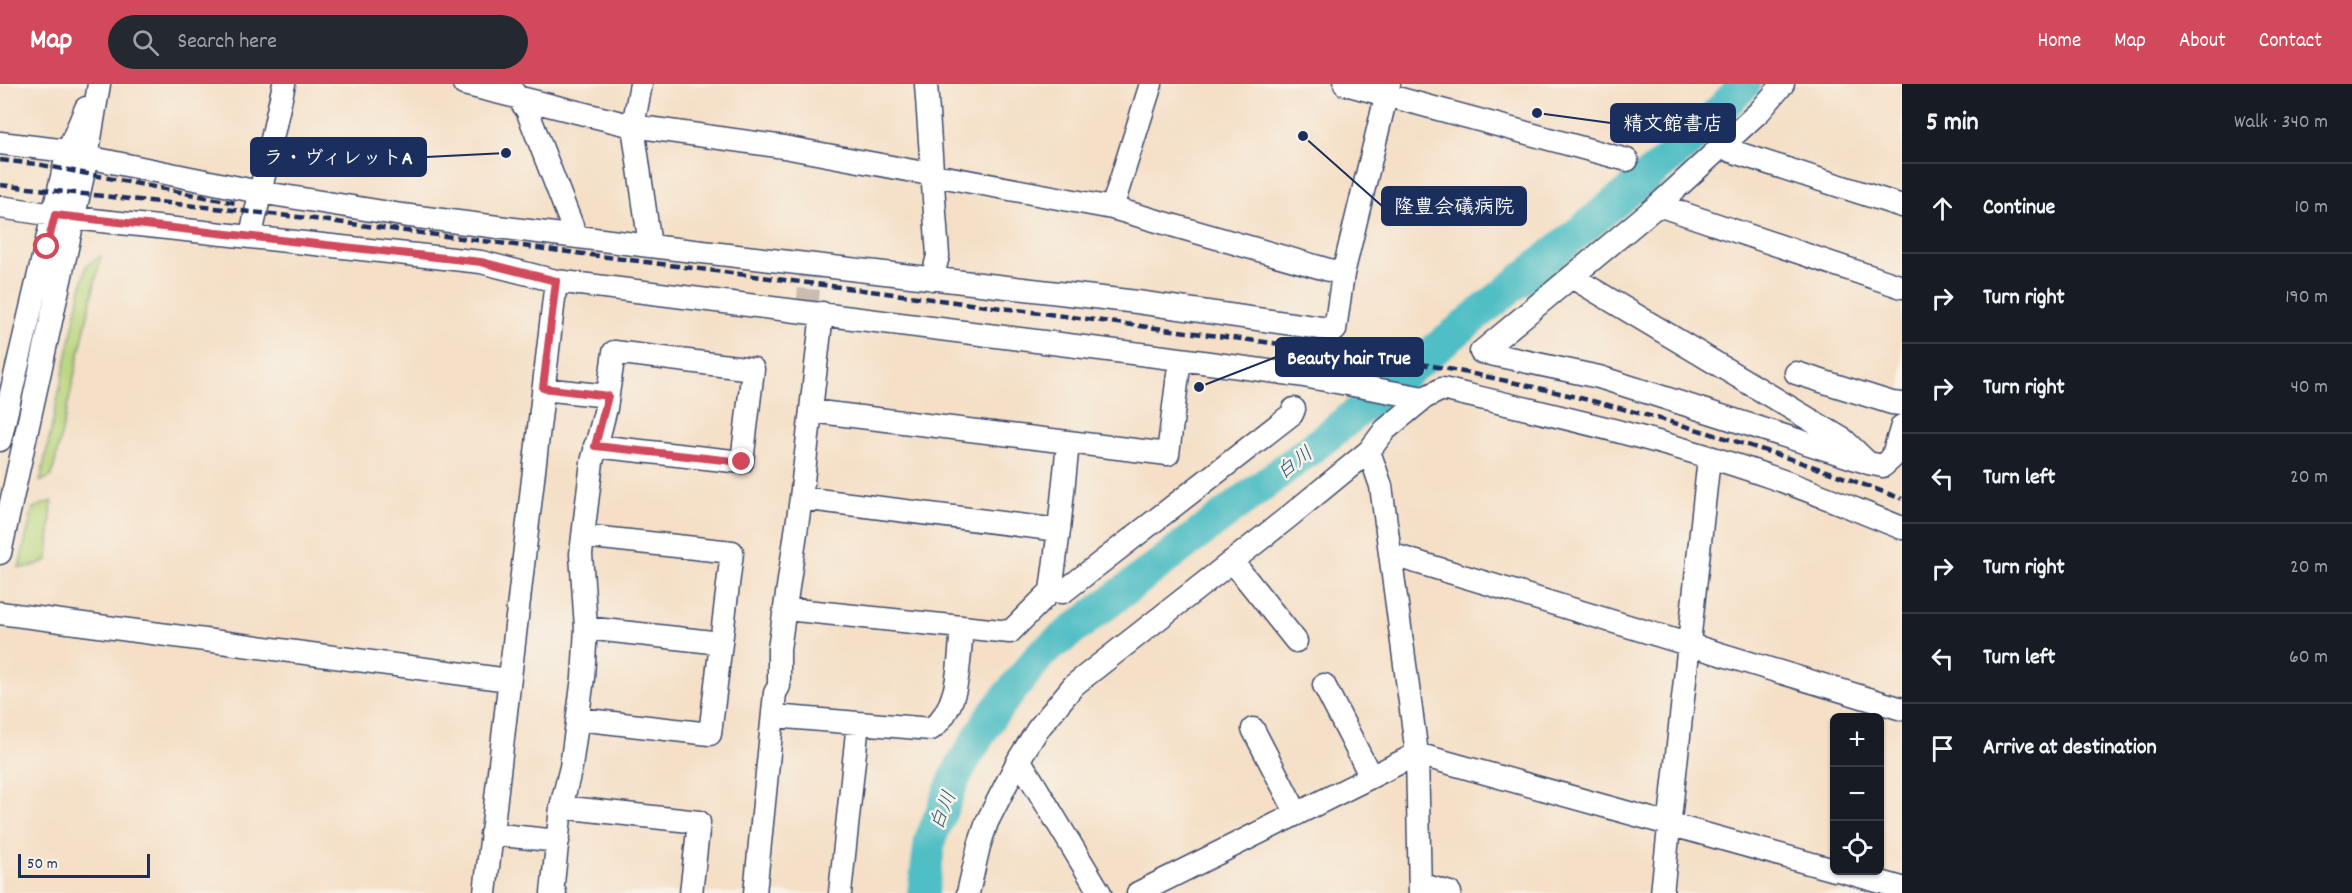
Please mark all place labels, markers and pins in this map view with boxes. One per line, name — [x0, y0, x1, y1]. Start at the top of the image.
callout: 精文館書店 — [1611, 104, 1735, 142]
callout: ラ・ヴィレットA — [251, 138, 426, 176]
callout: 隆豊会礒病院 — [1382, 187, 1526, 225]
callout: Beauty hair True — [1276, 338, 1423, 376]

